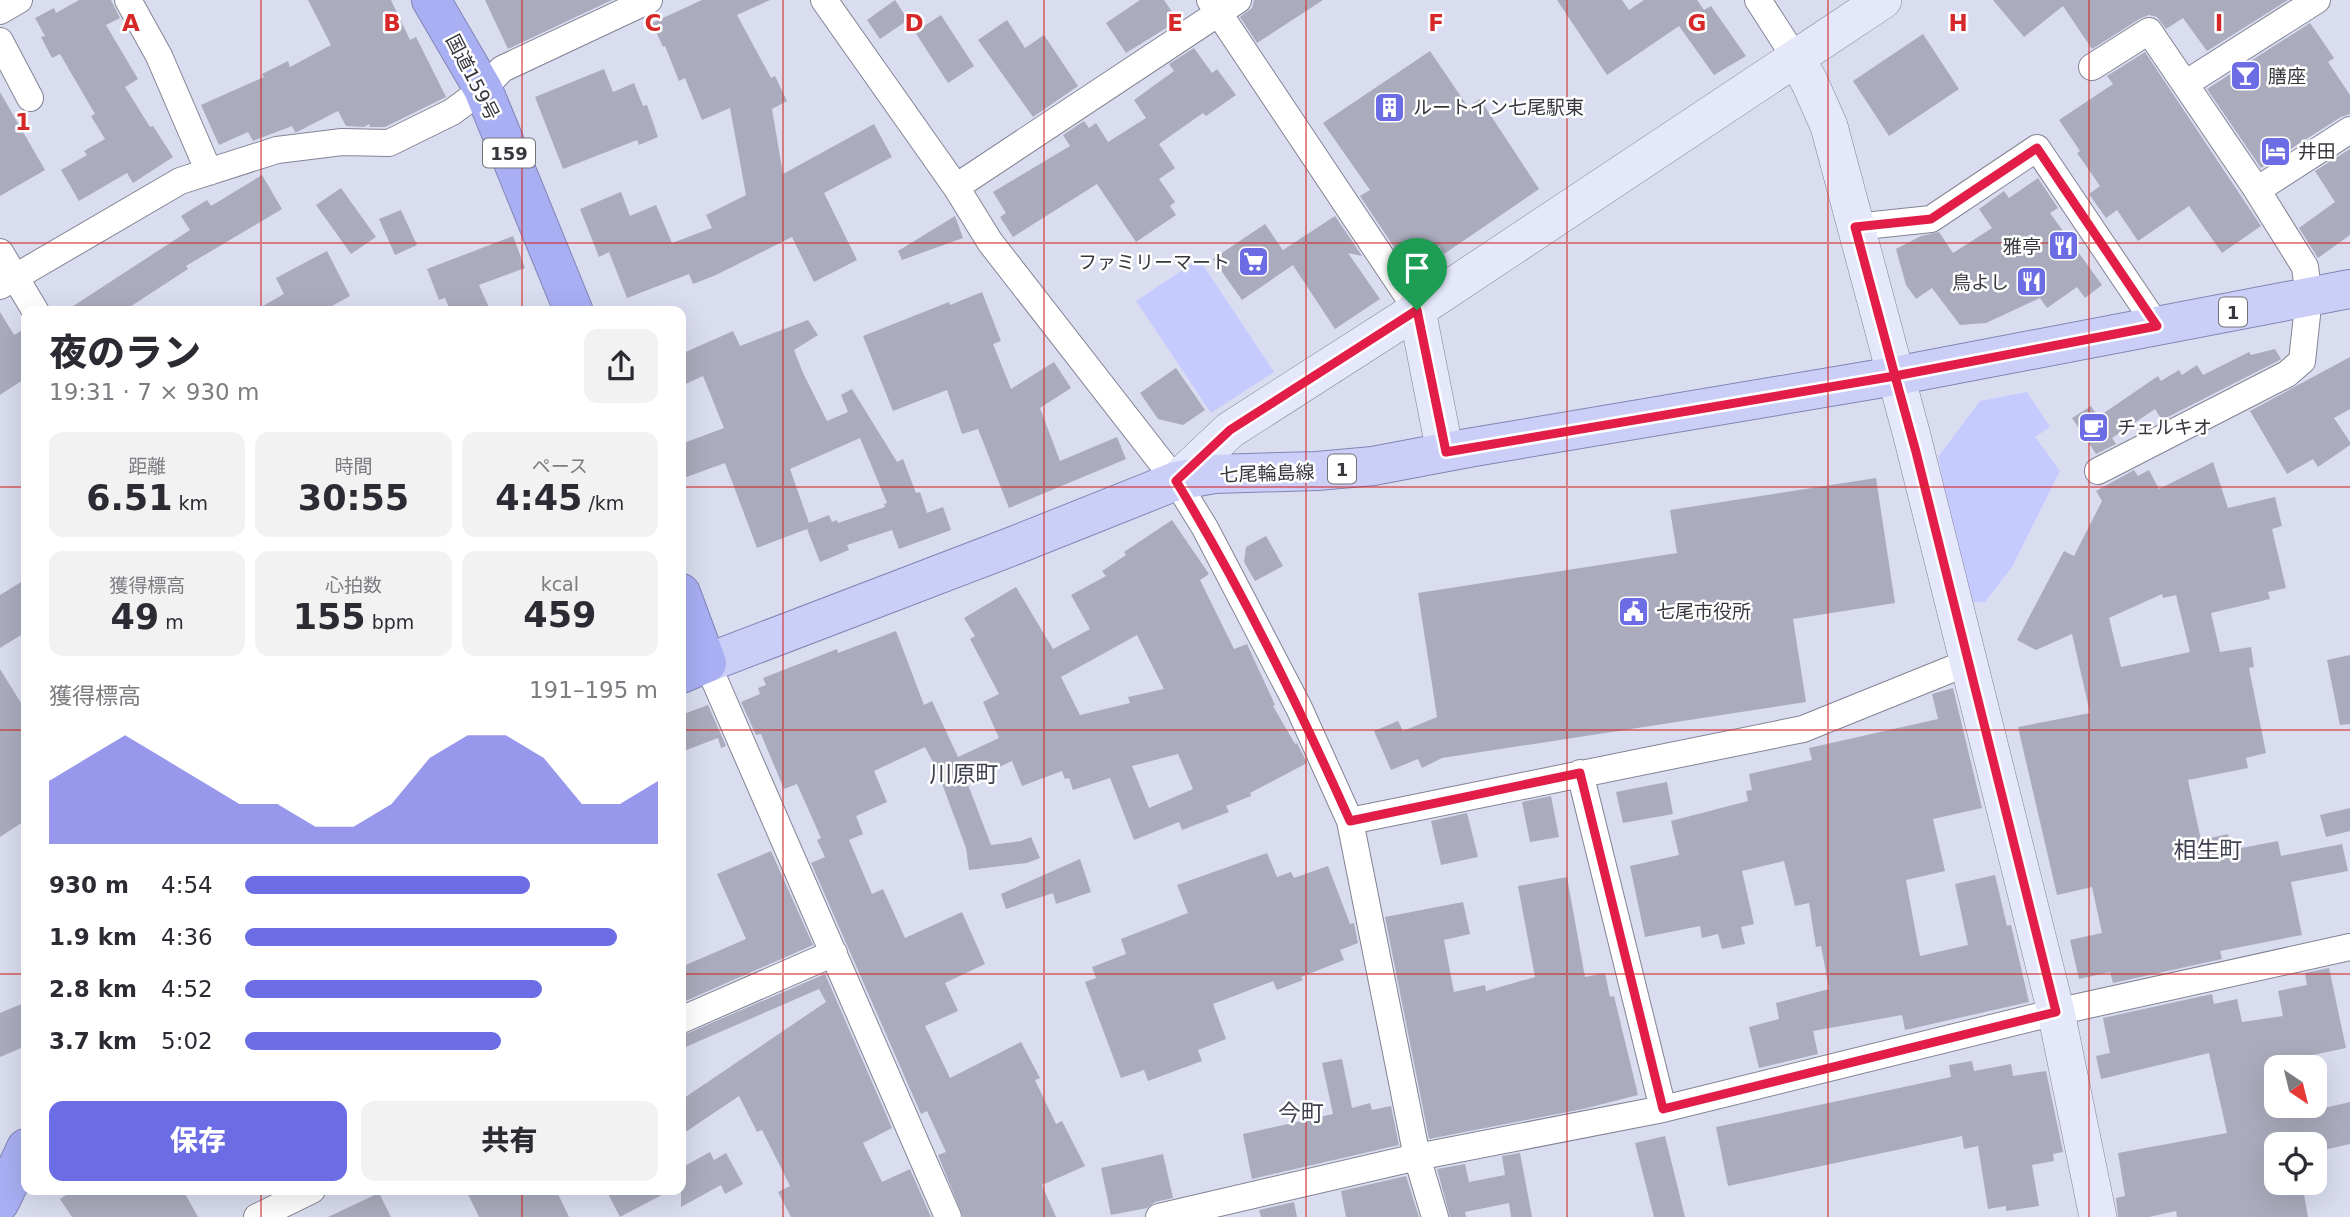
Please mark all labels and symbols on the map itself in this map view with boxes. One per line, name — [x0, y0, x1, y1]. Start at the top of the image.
text: A — [122, 10, 140, 36]
text: B — [383, 10, 401, 36]
text: C — [645, 10, 661, 36]
text: D — [904, 10, 924, 36]
text: E — [1167, 10, 1183, 36]
text: F — [1428, 10, 1444, 36]
text: G — [1688, 10, 1706, 36]
text: H — [1948, 10, 1968, 36]
text: I — [2215, 10, 2223, 36]
street label: 国道159号 — [442, 30, 504, 124]
bar icon: 膳座 — [2228, 59, 2262, 93]
place label: 膳座 — [2268, 65, 2306, 87]
building icon: ルートイン七尾駅東 — [1373, 90, 1407, 124]
place label: ルートイン七尾駅東 — [1413, 96, 1584, 118]
text: 1 — [15, 109, 31, 135]
hotel icon: 井田 — [2258, 134, 2292, 168]
road number: 159 — [483, 138, 535, 168]
place label: 井田 — [2298, 140, 2336, 162]
restaurant icon: 雅亭 — [2047, 229, 2081, 263]
place label: 雅亭 — [2003, 235, 2041, 257]
pin — [1387, 238, 1447, 310]
supermarket icon: ファミリーマート — [1236, 245, 1270, 279]
place label: ファミリーマート — [1078, 251, 1230, 273]
restaurant icon: 鳥よし — [2015, 265, 2049, 299]
place label: 鳥よし — [1952, 271, 2009, 293]
road number: 1 — [2219, 298, 2247, 326]
cafe icon: チェルキオ — [2077, 410, 2111, 444]
place label: チェルキオ — [2117, 416, 2212, 438]
road number: 1 — [1328, 454, 1356, 484]
street label: 七尾輪島線 — [1219, 460, 1315, 486]
public building icon: 七尾市役所 — [1616, 594, 1650, 628]
place label: 七尾市役所 — [1656, 600, 1751, 622]
district label: 川原町 — [930, 761, 999, 787]
district label: 相生町 — [2174, 837, 2243, 863]
north arrow — [2264, 1055, 2328, 1118]
district label: 今町 — [1278, 1100, 1324, 1126]

